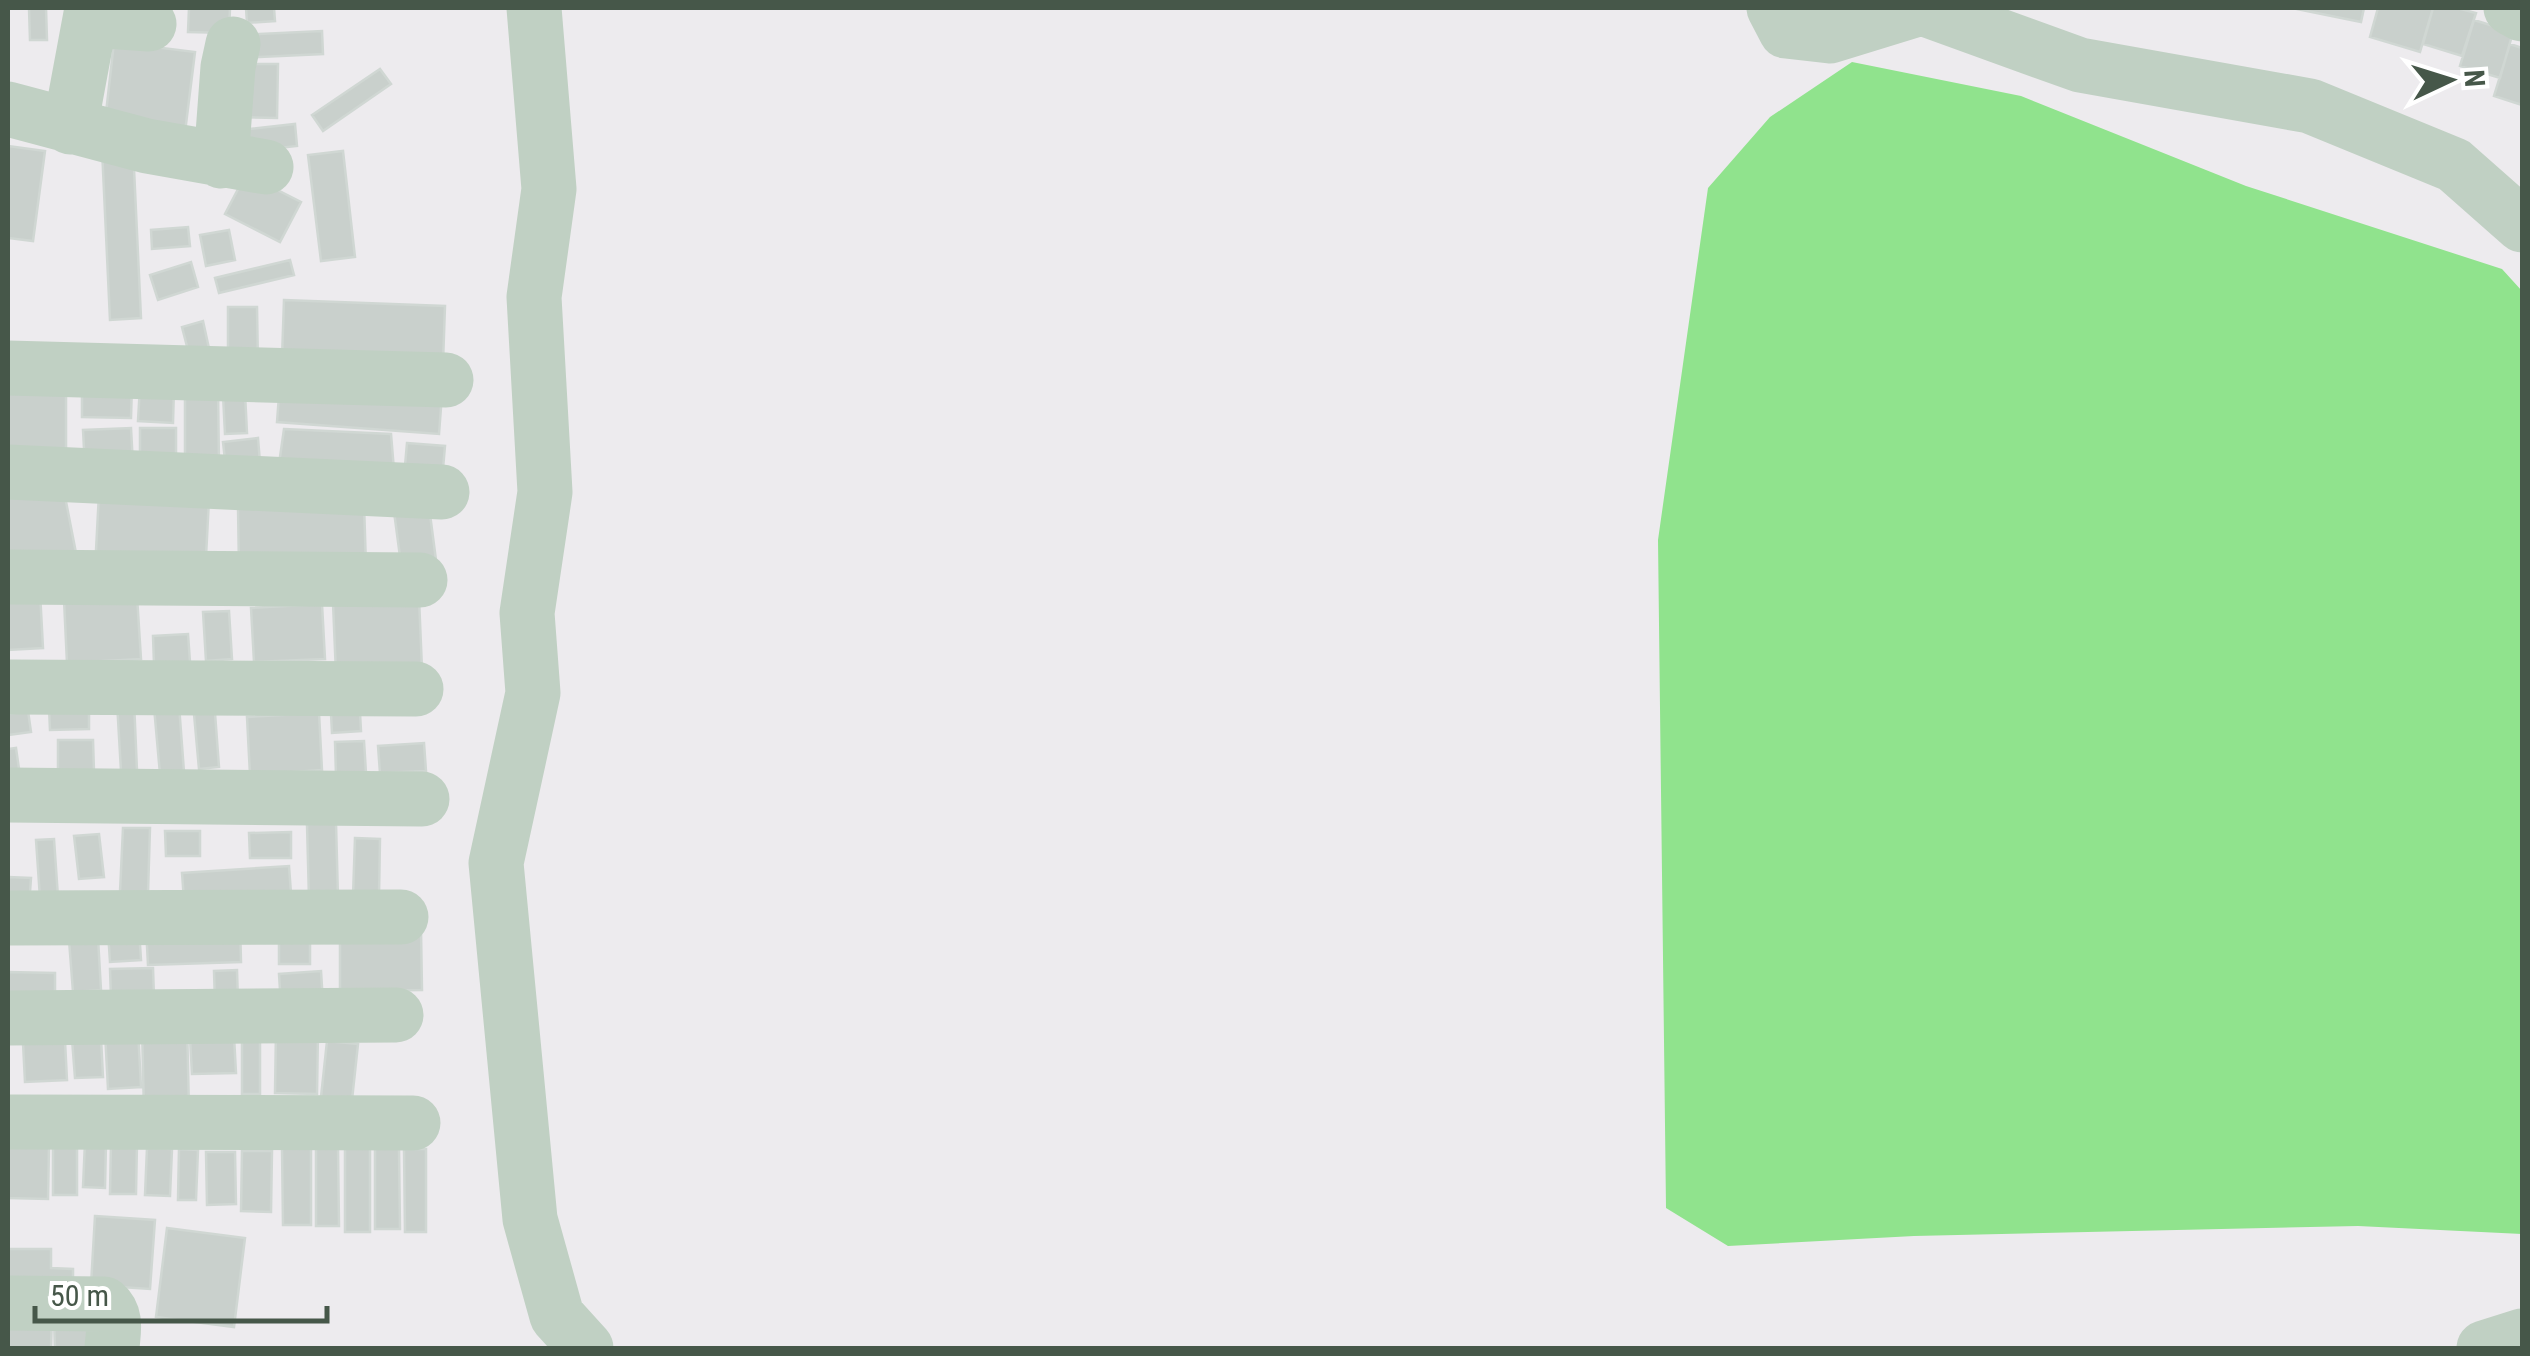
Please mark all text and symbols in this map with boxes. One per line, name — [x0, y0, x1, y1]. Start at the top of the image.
north arrow — [2400, 30, 2500, 130]
text: N — [2457, 69, 2491, 88]
scale bar — [35, 1261, 328, 1323]
text: 50 m — [50, 1278, 109, 1313]

